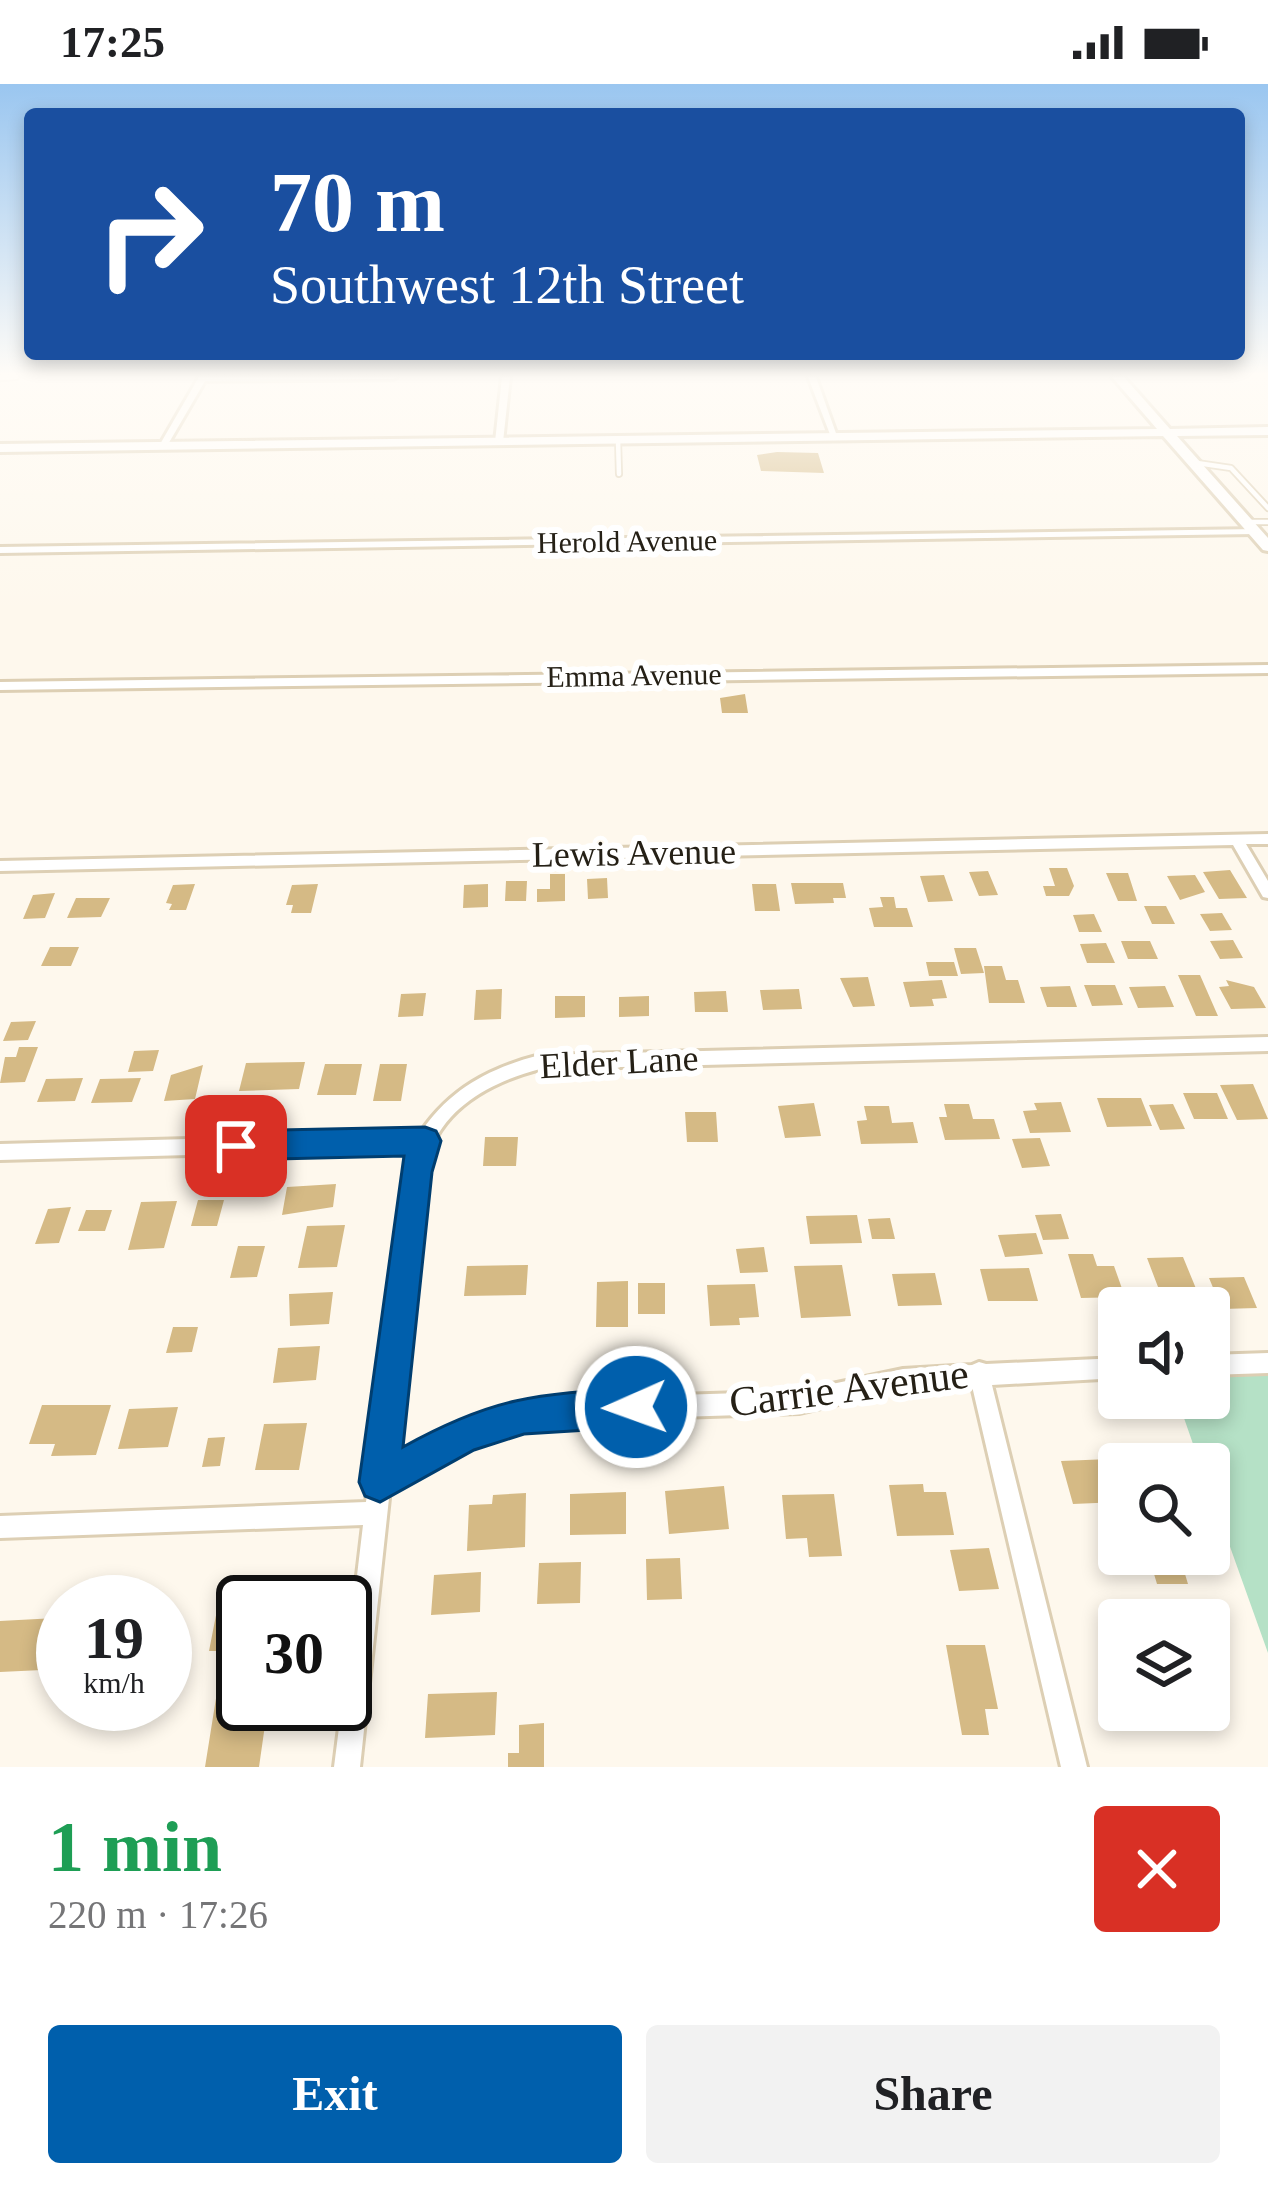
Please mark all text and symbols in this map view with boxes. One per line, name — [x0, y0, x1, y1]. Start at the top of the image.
text: 17:25 — [60, 17, 165, 67]
icon: right — [72, 156, 228, 312]
text: 70 m — [270, 156, 445, 249]
text: Southwest 12th Street — [270, 255, 744, 315]
street label: Herold Avenue — [537, 523, 717, 559]
street label: Emma Avenue — [546, 657, 722, 693]
street label: Lewis Avenue — [532, 831, 736, 875]
street label: Elder Lane — [539, 1038, 699, 1086]
pin — [185, 1095, 287, 1197]
icon: arrive — [203, 1113, 269, 1179]
map controls — [1098, 1287, 1230, 1731]
button: sound — [1098, 1287, 1230, 1419]
position arrow — [573, 1344, 699, 1470]
street label: Carrie Avenue — [727, 1351, 971, 1425]
button: search — [1098, 1443, 1230, 1575]
speed limit sign: 30 — [216, 1575, 372, 1731]
button: layers — [1098, 1599, 1230, 1731]
text: 19 — [84, 1605, 144, 1671]
text: km/h — [83, 1666, 145, 1699]
button: close — [1094, 1806, 1220, 1932]
text: 1 min — [48, 1807, 222, 1887]
text: 220 m · 17:26 — [48, 1893, 268, 1936]
button: Exit — [48, 2025, 622, 2163]
button: Share — [646, 2025, 1220, 2163]

